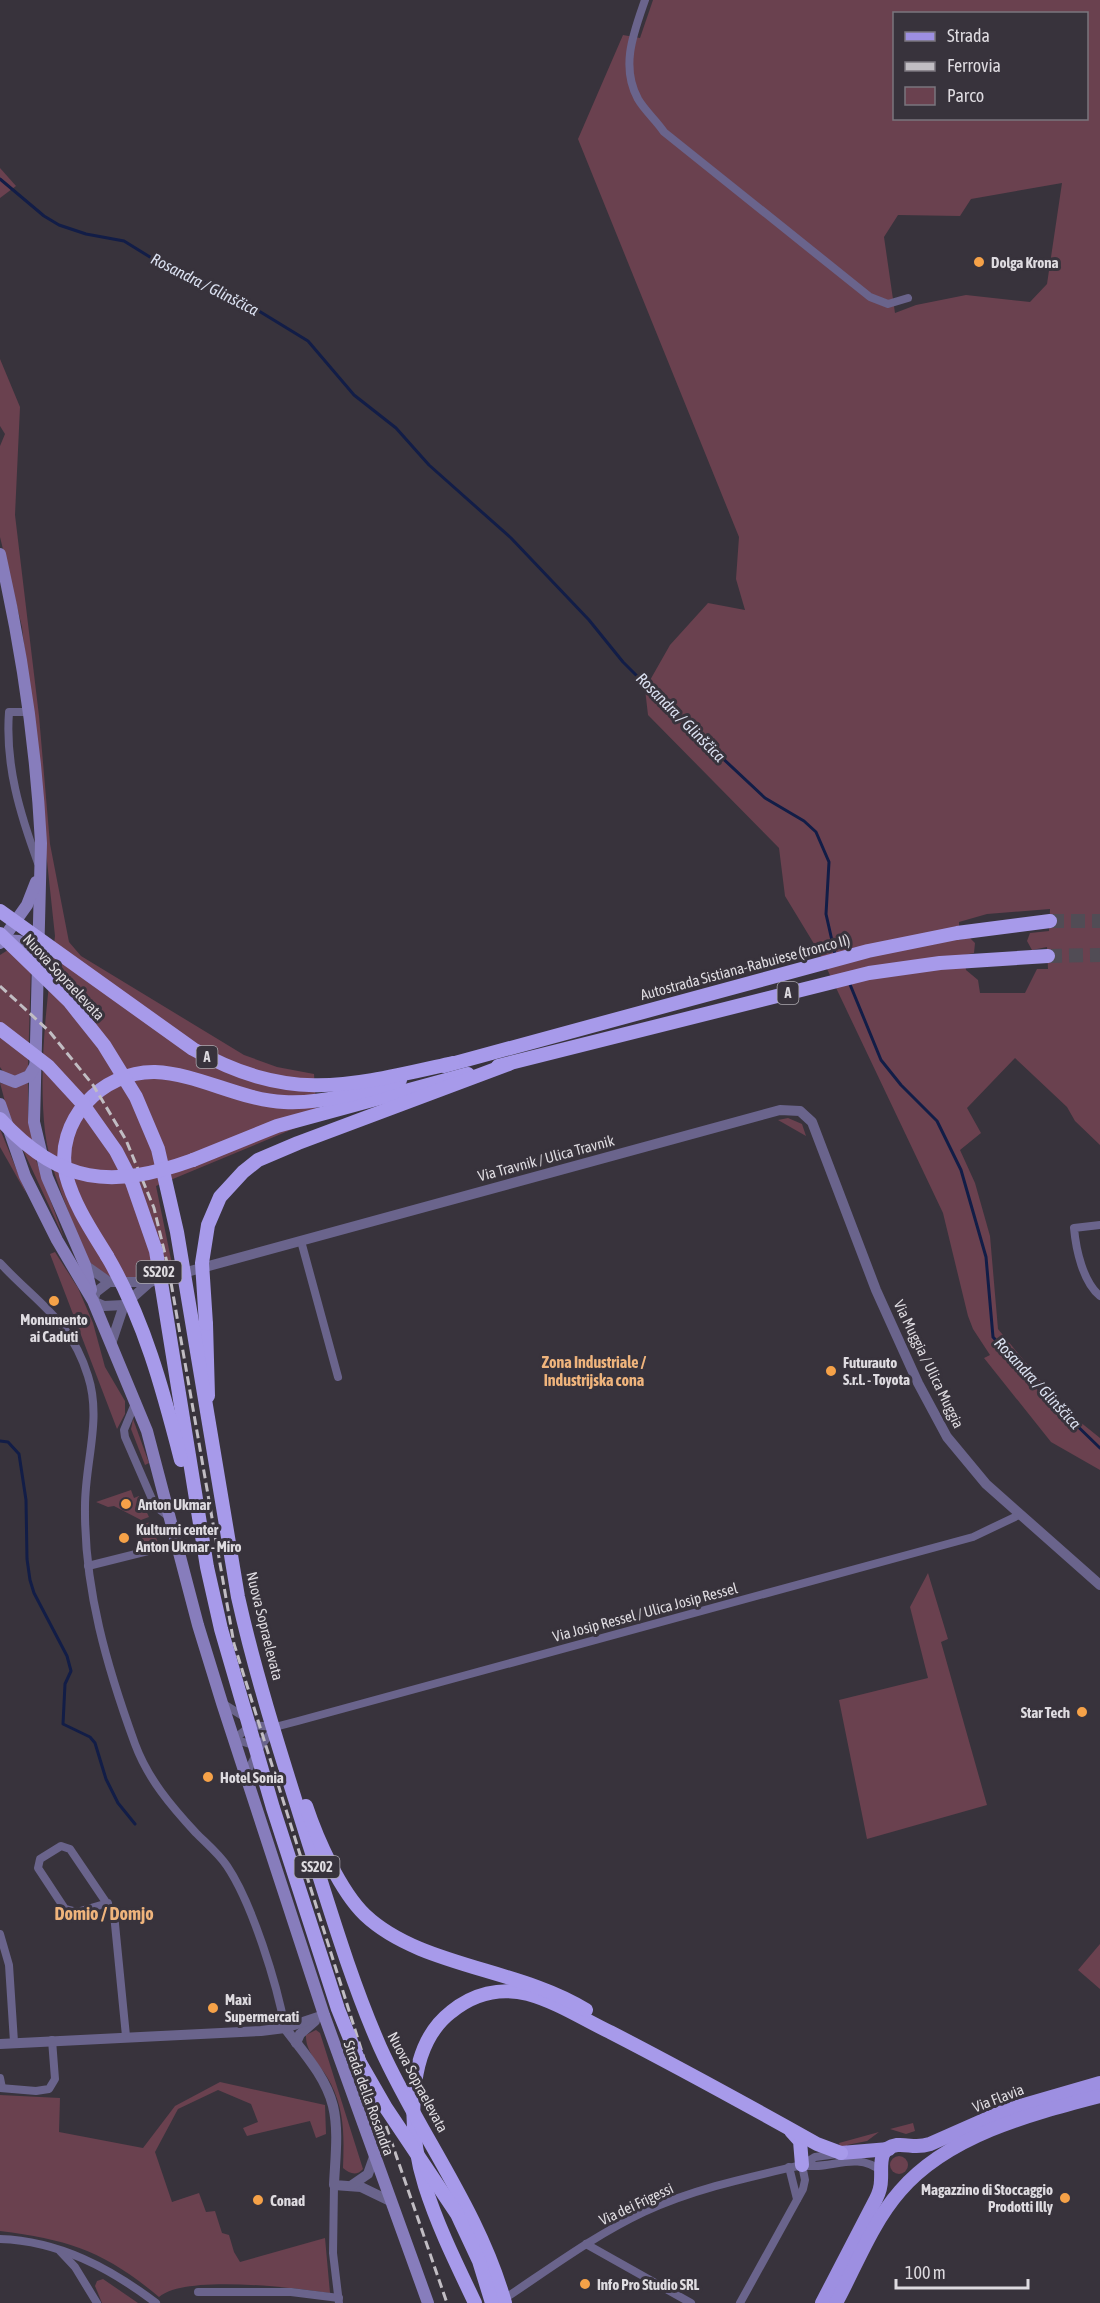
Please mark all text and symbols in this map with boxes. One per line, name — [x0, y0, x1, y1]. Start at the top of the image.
legend — [893, 12, 1088, 120]
text: Strada — [947, 25, 990, 46]
text: Ferrovia — [947, 55, 1001, 76]
text: Parco — [947, 85, 984, 106]
water label: Rosandra / Glinščica — [148, 249, 262, 319]
place label: Dolga Krona — [991, 254, 1058, 271]
marker: Dolga Krona — [972, 255, 986, 269]
water label: Rosandra / Glinščica — [633, 669, 730, 766]
street label: Autostrada Sistiana-Rabuiese (tronco II) — [638, 930, 852, 1004]
street label: Nuova Sopraelevata — [20, 931, 108, 1023]
road number: A — [778, 982, 798, 1004]
road number: A — [196, 1046, 218, 1068]
street label: Via Travnik / Ulica Travnik — [476, 1132, 616, 1184]
road number: SS202 — [136, 1261, 182, 1283]
marker: Monumento ai Caduti — [47, 1294, 61, 1308]
street label: Via Muggia / Ulica Muggia — [891, 1297, 967, 1431]
place label: Monumento ai Caduti — [20, 1311, 88, 1345]
water label: Rosandra / Glinščica — [991, 1334, 1085, 1433]
district label: Zona Industriale / Industrijska cona — [542, 1353, 647, 1389]
place label: Futurauto S.r.l. - Toyota — [843, 1354, 910, 1388]
marker: Futurauto S.r.l. - Toyota — [824, 1364, 838, 1378]
place label: Anton Ukmar — [137, 1496, 211, 1513]
marker: Anton Ukmar — [119, 1497, 133, 1511]
place label: Kulturni center Anton Ukmar - Miro — [135, 1521, 242, 1555]
marker: Kulturni center Anton Ukmar - Miro — [117, 1531, 131, 1545]
street label: Nuova Sopraelevata — [243, 1570, 287, 1682]
street label: Via Josip Ressel / Ulica Josip Ressel — [551, 1579, 739, 1645]
place label: Star Tech — [1021, 1704, 1070, 1721]
marker: Star Tech — [1075, 1705, 1089, 1719]
place label: Hotel Sonia — [220, 1769, 284, 1786]
marker: Hotel Sonia — [201, 1770, 215, 1784]
road number: SS202 — [294, 1856, 340, 1878]
district label: Domio / Domjo — [54, 1903, 154, 1924]
place label: Maxì Supermercati — [225, 1991, 299, 2025]
marker: Maxì Supermercati — [206, 2001, 220, 2015]
street label: Nuova Sopraelevata — [384, 2029, 452, 2135]
street label: Strada della Rosandra — [340, 2038, 398, 2158]
street label: Via Flavia — [970, 2080, 1026, 2116]
street label: Via dei Frigessi — [596, 2179, 676, 2229]
place label: Magazzino di Stoccaggio Prodotti Illy — [921, 2181, 1054, 2215]
marker: Magazzino di Stoccaggio Prodotti Illy — [1058, 2191, 1072, 2205]
place label: Conad — [270, 2192, 305, 2209]
marker: Conad — [251, 2193, 265, 2207]
scale bar — [896, 2252, 1028, 2290]
text: 100 m — [905, 2262, 946, 2283]
place label: Info Pro Studio SRL — [597, 2276, 700, 2293]
marker: Info Pro Studio SRL — [578, 2277, 592, 2291]

